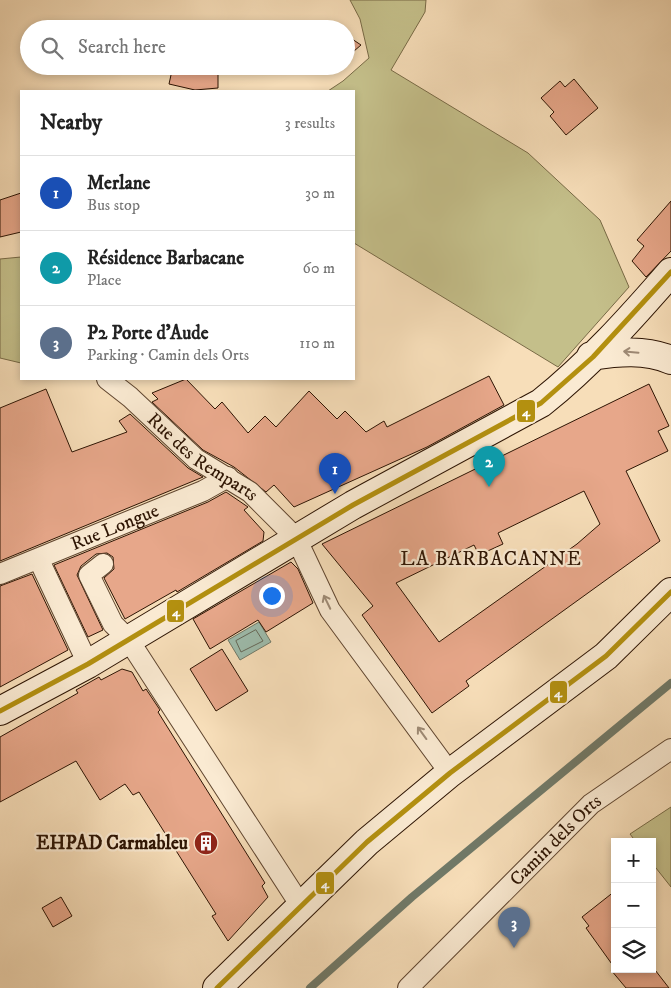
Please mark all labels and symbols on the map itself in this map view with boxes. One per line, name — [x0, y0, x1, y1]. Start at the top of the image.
one-way arrow — [624, 348, 640, 357]
line badge: 4 — [516, 399, 536, 423]
text: 4 — [521, 403, 531, 421]
street label: Rue des Remparts — [143, 408, 264, 506]
pin: 2 — [473, 446, 505, 487]
pin: 1 — [319, 453, 351, 494]
street label: Rue Longue — [67, 499, 162, 555]
district label: LA BARBACANNE — [400, 547, 582, 572]
your location — [259, 583, 285, 609]
one-way arrow — [321, 595, 331, 610]
line badge: 4 — [166, 599, 185, 623]
text: 4 — [171, 603, 181, 621]
line badge: 4 — [549, 680, 568, 704]
text: 4 — [553, 684, 563, 702]
one-way arrow — [416, 727, 427, 741]
street label: Camin dels Orts — [505, 789, 606, 891]
building icon: EHPAD Carmableu — [193, 830, 219, 856]
place label: EHPAD Carmableu — [36, 832, 188, 855]
line badge: 4 — [315, 871, 335, 895]
text: 4 — [320, 875, 330, 893]
pin: 3 — [498, 907, 530, 948]

